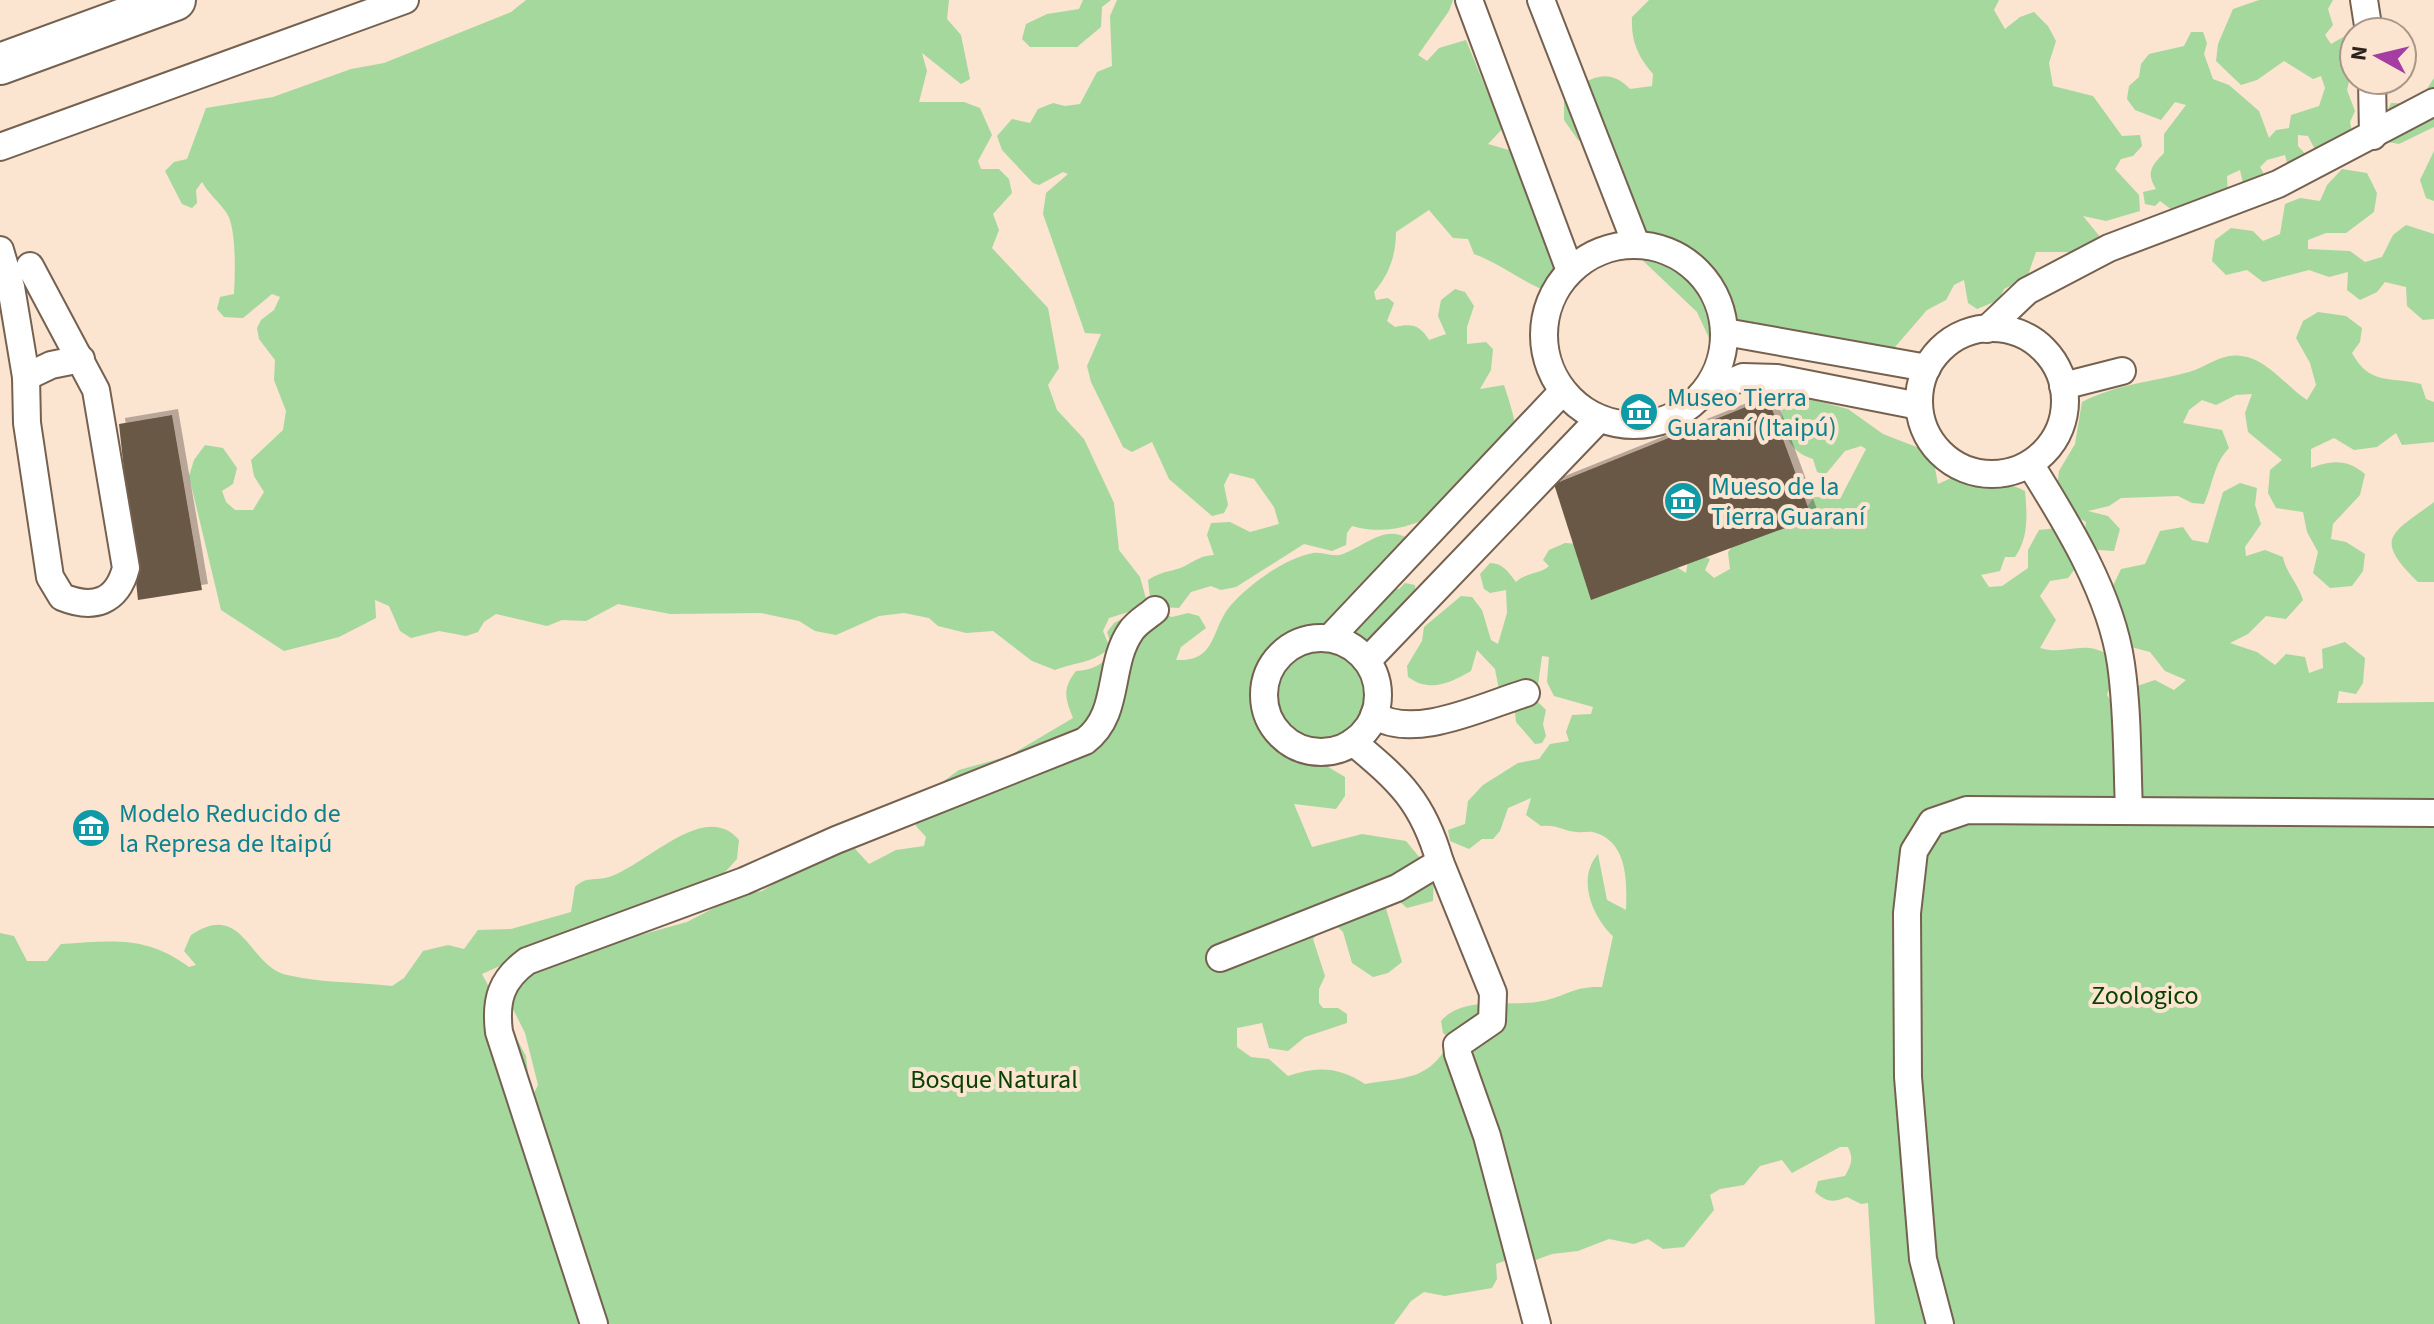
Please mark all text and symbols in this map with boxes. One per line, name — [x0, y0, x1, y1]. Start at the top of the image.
north arrow — [2338, 16, 2418, 96]
text: N — [2342, 44, 2376, 63]
place label: Museo Tierra Guaraní (Itaipú) — [1667, 379, 1837, 446]
museum icon: Museo Tierra Guaraní (Itaipú) — [1618, 391, 1660, 433]
place label: Mueso de la Tierra Guaraní — [1711, 468, 1867, 535]
museum icon: Mueso de la Tierra Guaraní — [1662, 480, 1704, 522]
place label: Modelo Reducido de la Represa de Itaipú — [119, 795, 341, 862]
museum icon: Modelo Reducido de la Represa de Itaipú — [70, 807, 112, 849]
park label: Zoologico — [2091, 977, 2199, 1014]
park label: Bosque Natural — [910, 1061, 1078, 1098]

